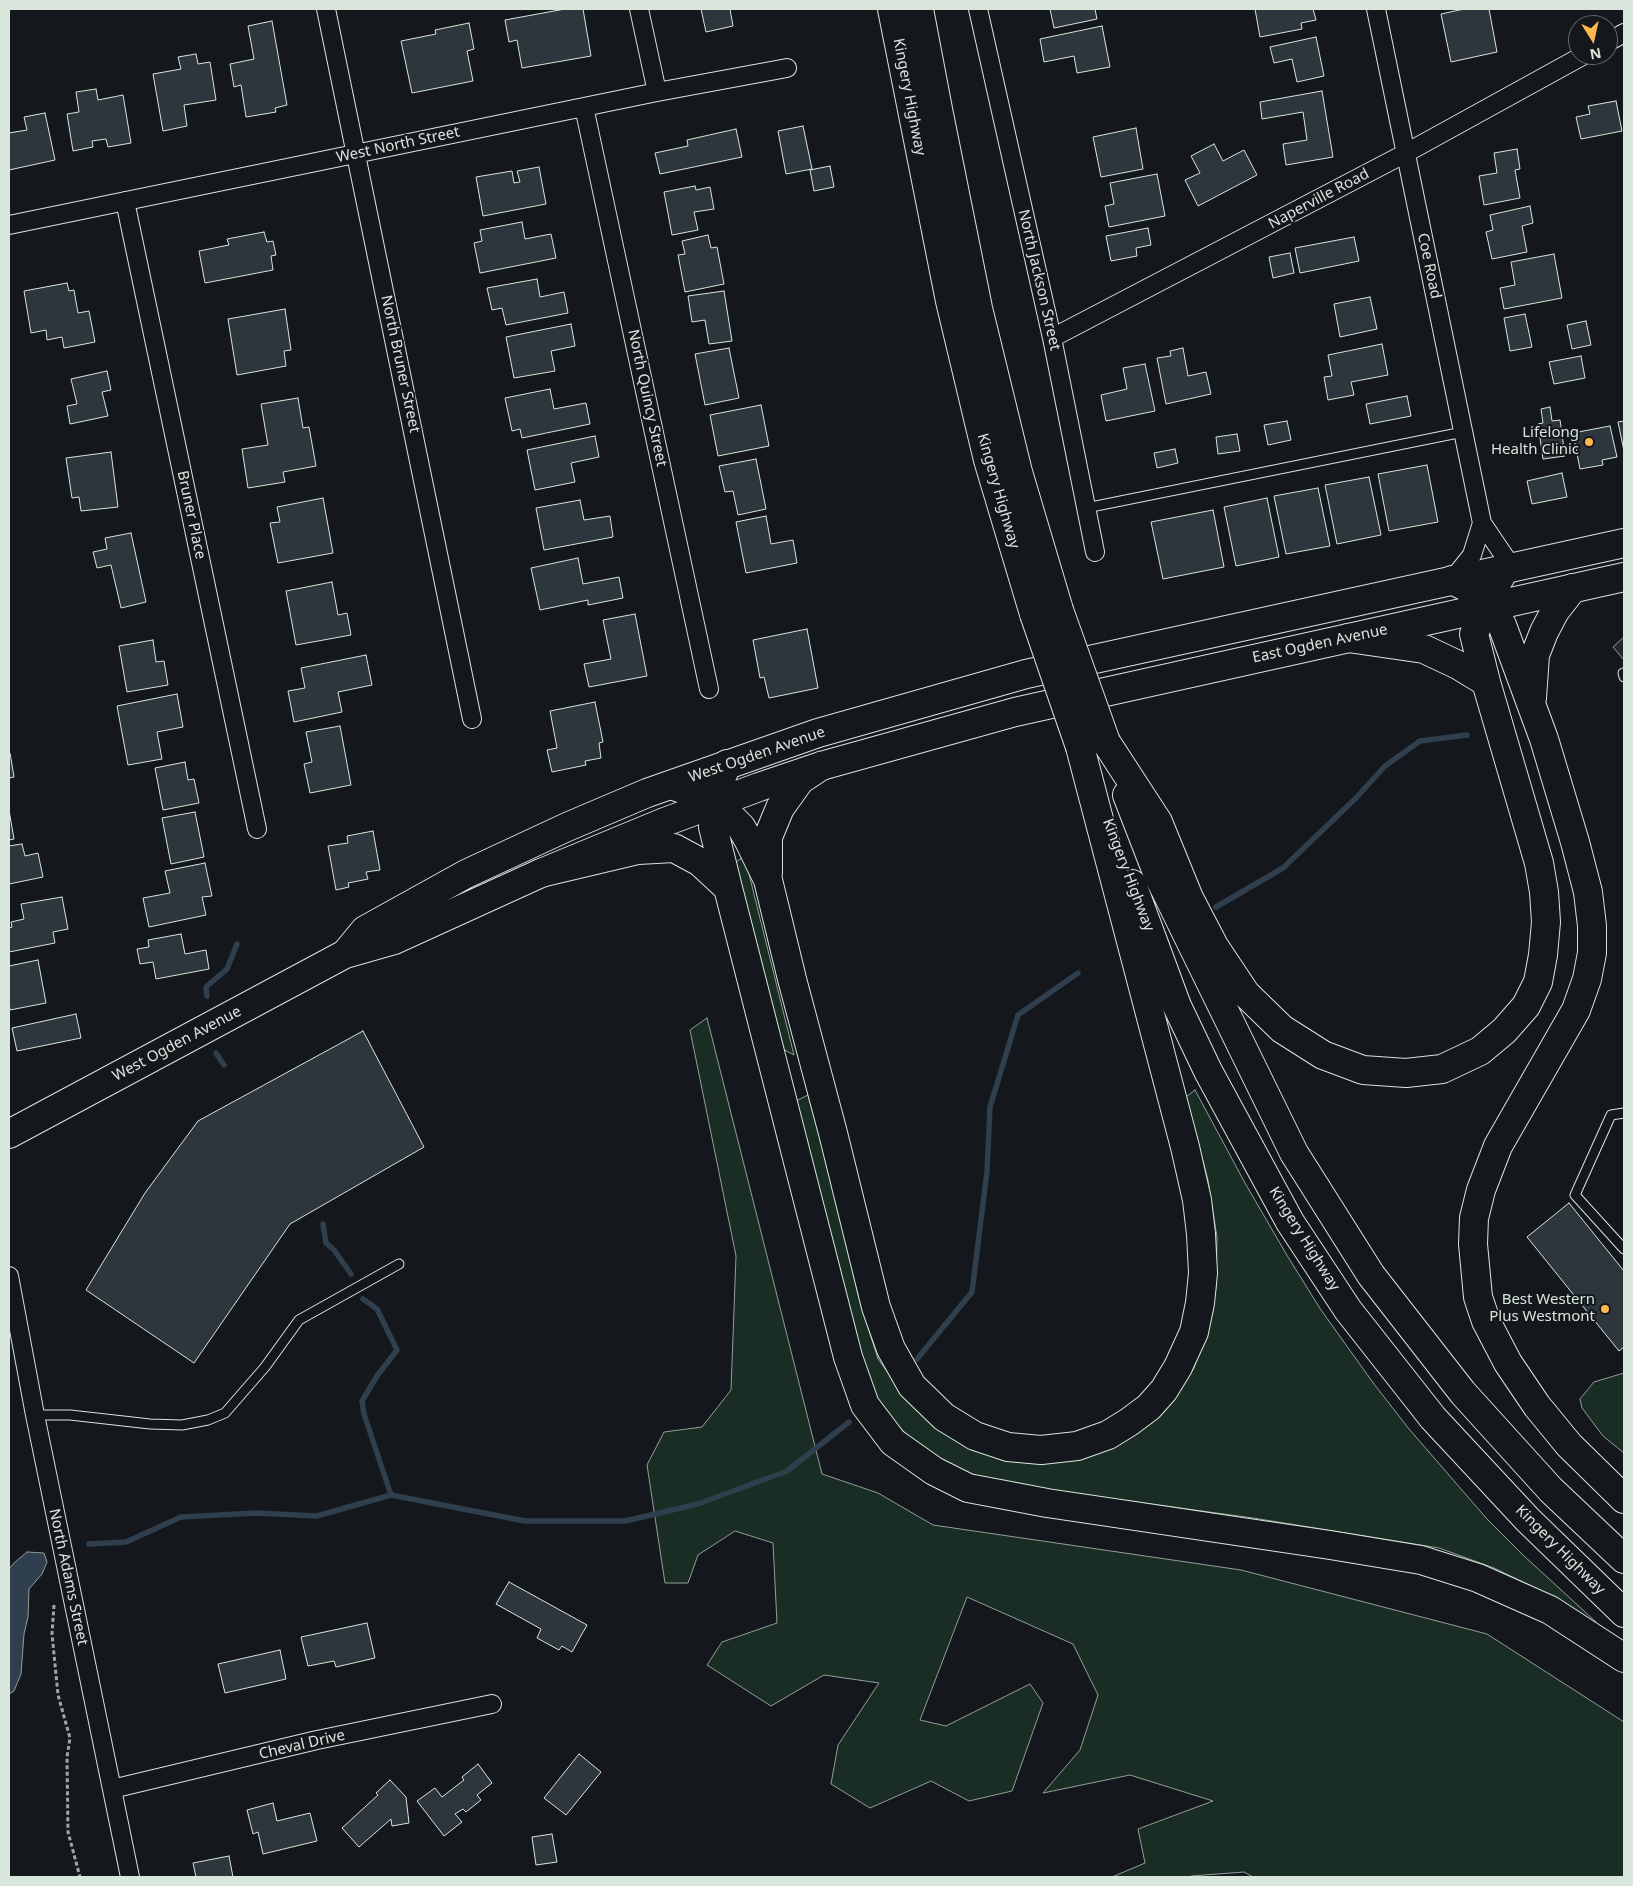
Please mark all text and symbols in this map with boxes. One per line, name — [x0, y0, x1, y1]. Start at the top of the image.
north arrow — [1568, 15, 1618, 65]
street label: Kingery Highway — [889, 37, 929, 157]
text: N — [1588, 44, 1603, 65]
street label: West North Street — [335, 123, 461, 167]
street label: Naperville Road — [1266, 165, 1372, 233]
street label: North Jackson Street — [1014, 208, 1064, 352]
street label: Coe Road — [1413, 231, 1445, 301]
street label: North Bruner Street — [377, 294, 423, 434]
street label: North Quincy Street — [624, 328, 670, 468]
place label: Lifelong Health Clinic — [1491, 424, 1579, 459]
street label: Kingery Highway — [973, 431, 1023, 551]
marker: Lifelong Health Clinic — [1583, 436, 1595, 448]
street label: Bruner Place — [173, 469, 209, 561]
street label: East Ogden Avenue — [1251, 621, 1389, 667]
street label: West Ogden Avenue — [686, 723, 828, 787]
street label: Kingery Highway — [1098, 816, 1158, 934]
street label: West Ogden Avenue — [110, 1002, 244, 1086]
street label: Kingery Highway — [1265, 1184, 1343, 1294]
place label: Best Western Plus Westmont — [1489, 1291, 1595, 1326]
marker: Best Western Plus Westmont — [1599, 1303, 1611, 1315]
street label: Kingery Highway — [1511, 1501, 1609, 1599]
street label: North Adams Street — [45, 1507, 91, 1647]
street label: Cheval Drive — [257, 1726, 347, 1764]

